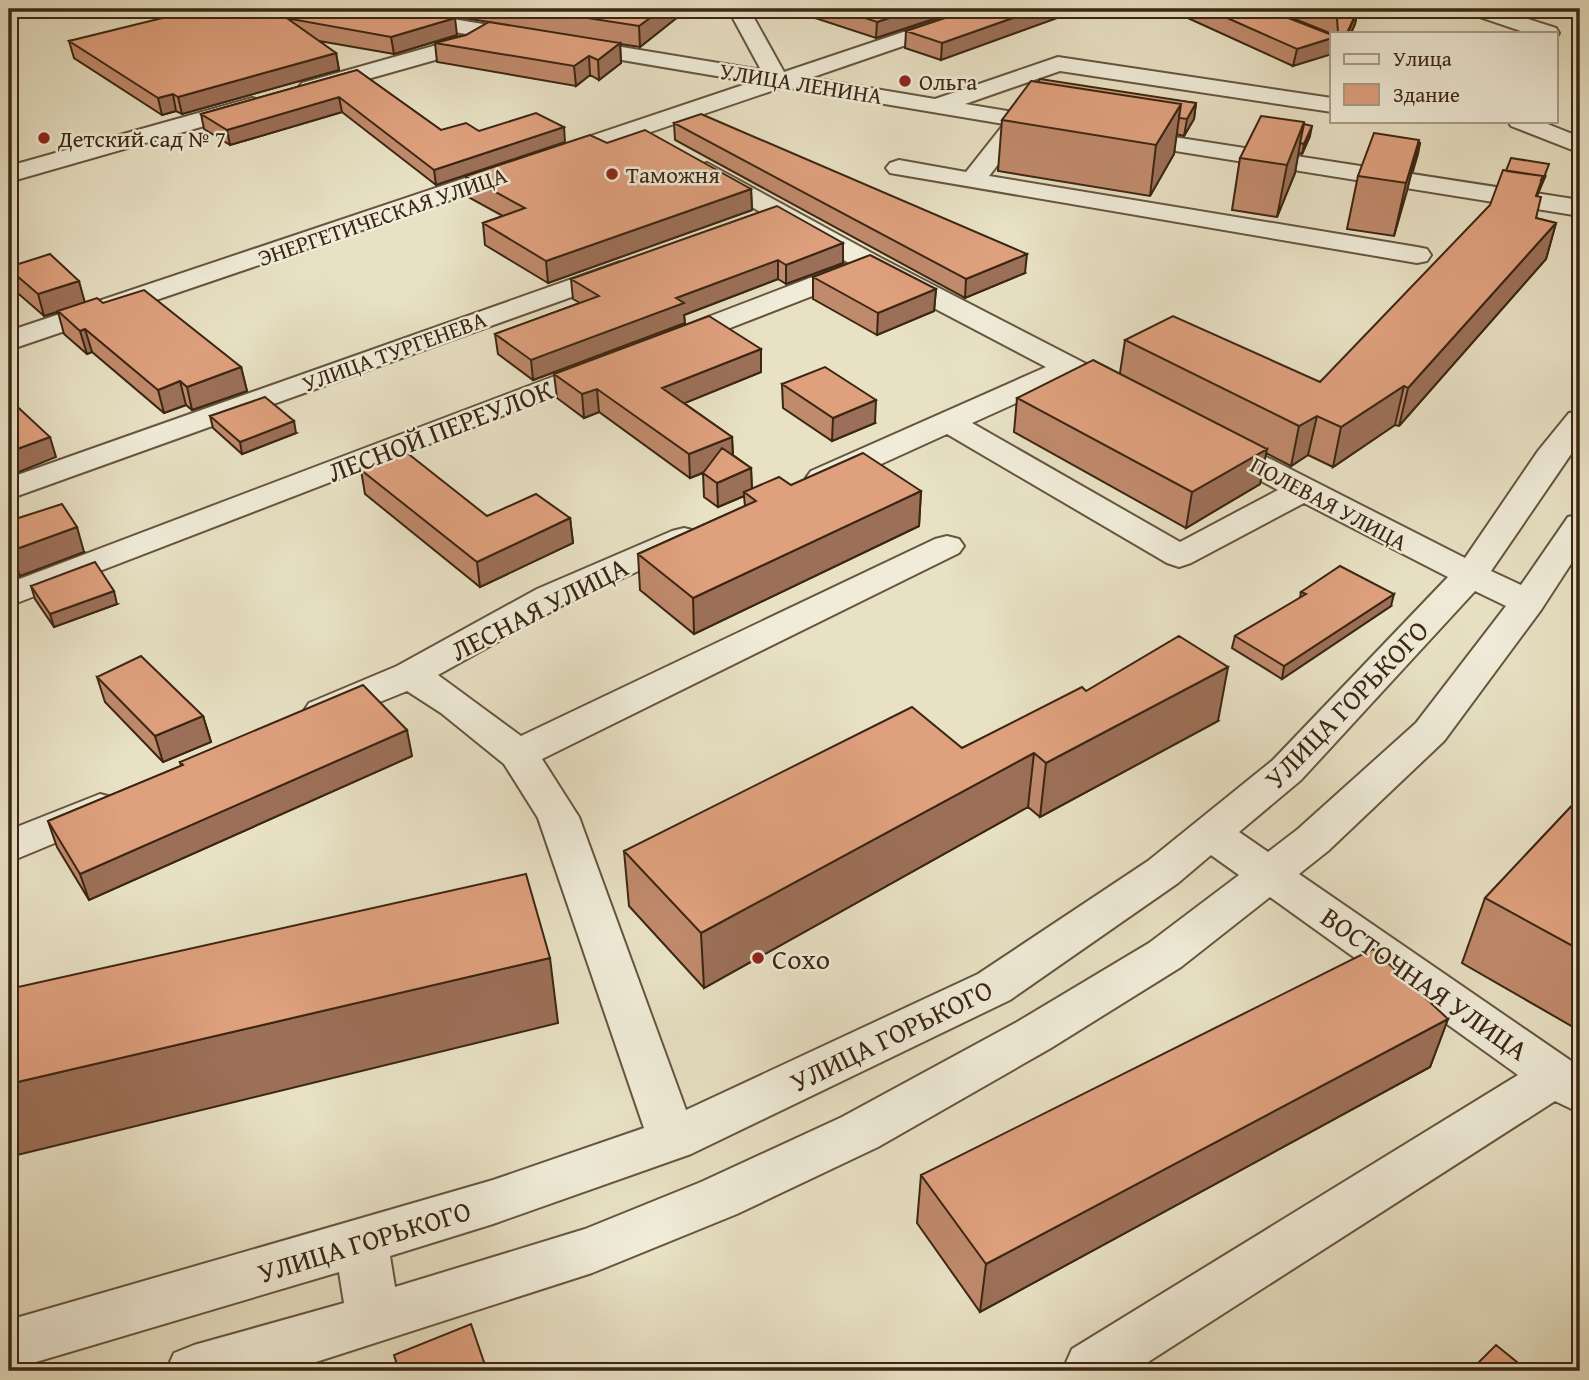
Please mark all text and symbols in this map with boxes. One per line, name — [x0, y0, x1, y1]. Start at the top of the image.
legend — [1330, 32, 1558, 122]
text: Улица — [1393, 43, 1452, 74]
street label: УЛИЦА ЛЕНИНА — [717, 54, 885, 112]
place label: Ольга — [919, 65, 977, 98]
marker: Ольга — [897, 73, 913, 89]
text: Здание — [1393, 79, 1460, 110]
place label: Детский сад № 7 — [57, 122, 226, 155]
marker: Детский сад № 7 — [36, 130, 52, 146]
street label: ЭНЕРГЕТИЧЕСКАЯ УЛИЦА — [253, 158, 511, 274]
place label: Таможня — [626, 158, 720, 191]
marker: Таможня — [604, 166, 620, 182]
street label: УЛИЦА ТУРГЕНЕВА — [297, 302, 491, 400]
street label: ЛЕСНОЙ ПЕРЕУЛОК — [321, 368, 559, 492]
street label: ПОЛЕВАЯ УЛИЦА — [1245, 448, 1413, 558]
street label: ЛЕСНАЯ УЛИЦА — [443, 546, 635, 670]
street label: УЛИЦА ГОРЬКОГО — [1255, 610, 1437, 798]
street label: ВОСТОЧНАЯ УЛИЦА — [1313, 896, 1537, 1070]
place label: Сохо — [772, 938, 830, 979]
marker: Сохо — [750, 950, 766, 966]
street label: УЛИЦА ГОРЬКОГО — [783, 968, 999, 1102]
street label: УЛИЦА ГОРЬКОГО — [252, 1189, 476, 1293]

